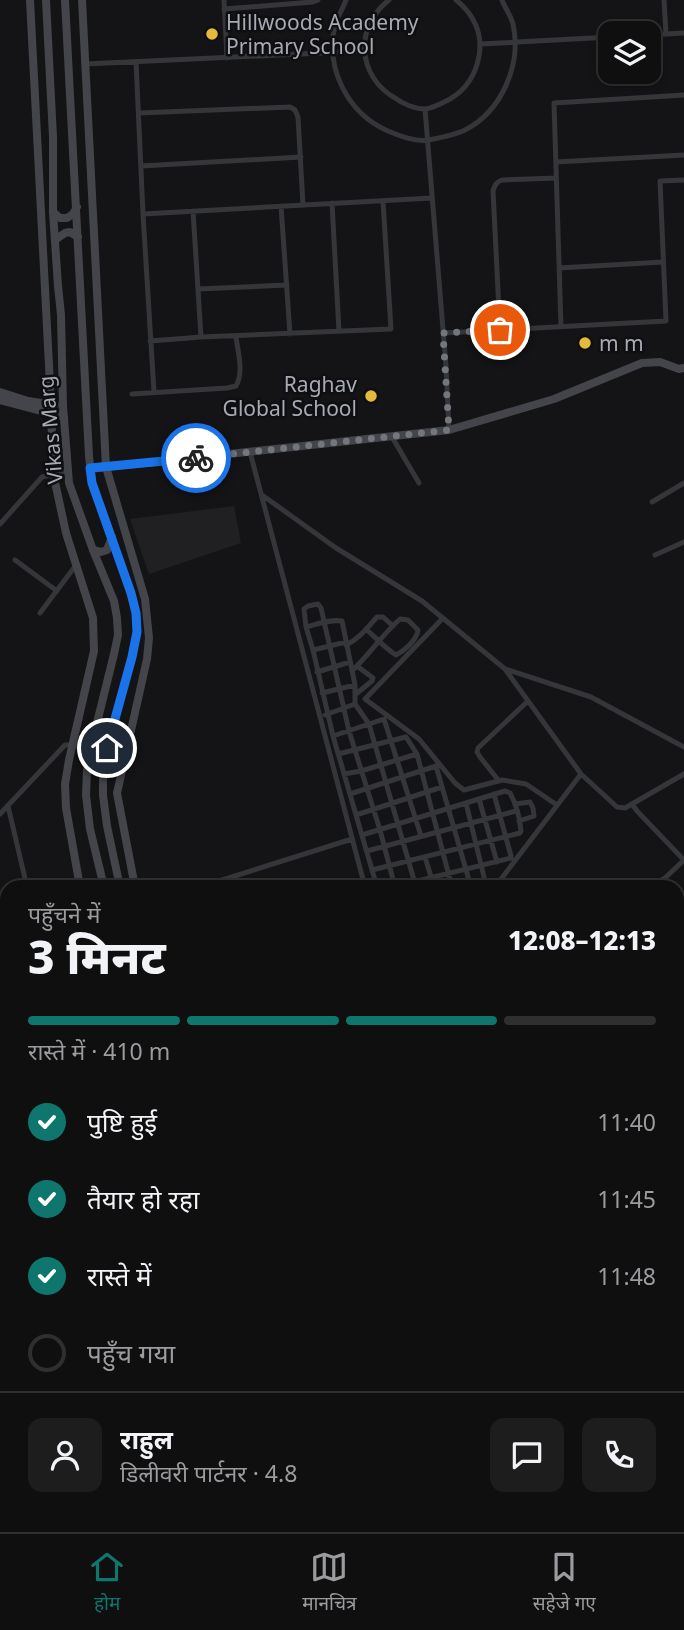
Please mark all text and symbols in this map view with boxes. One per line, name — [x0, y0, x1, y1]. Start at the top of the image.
place label: Hillwoods Academy Primary School — [226, 8, 419, 60]
map controls — [598, 21, 661, 84]
button: layers — [598, 21, 661, 84]
marker: Hillwoods Academy Primary School — [204, 26, 220, 42]
pin — [470, 300, 530, 360]
icon: bag — [481, 311, 519, 349]
place label: m m — [599, 329, 644, 357]
marker: m m — [577, 335, 593, 351]
place label: Raghav Global School — [223, 370, 357, 422]
street label: Vikas Marg — [31, 375, 69, 485]
marker: Raghav Global School — [363, 388, 379, 404]
courier — [161, 423, 231, 493]
icon: bike — [177, 439, 215, 477]
pin — [77, 718, 137, 778]
icon: home — [88, 729, 126, 767]
text: पहुँचने में — [28, 898, 100, 930]
text: 12:08–12:13 — [508, 922, 656, 958]
text: 3 मिनट — [28, 925, 166, 987]
text: रास्ते में · 410 m — [28, 1035, 170, 1067]
icon: check — [28, 1103, 66, 1141]
text: पुष्टि हुई — [87, 1104, 157, 1140]
text: 11:40 — [597, 1106, 656, 1138]
icon: check — [28, 1180, 66, 1218]
text: तैयार हो रहा — [87, 1181, 200, 1217]
text: 11:45 — [597, 1183, 656, 1215]
icon: check — [28, 1257, 66, 1295]
text: रास्ते में — [87, 1258, 152, 1294]
text: 11:48 — [597, 1260, 656, 1292]
text: पहुँच गया — [87, 1335, 175, 1371]
button: person — [28, 1418, 102, 1492]
button: chat — [490, 1418, 564, 1492]
button: phone — [582, 1418, 656, 1492]
text: राहुल — [120, 1421, 173, 1457]
text: डिलीवरी पार्टनर · 4.8 — [120, 1457, 297, 1489]
tab: होम — [88, 1548, 126, 1616]
tab: मानचित्र — [302, 1548, 357, 1616]
tab: सहेजे गए — [533, 1548, 596, 1616]

